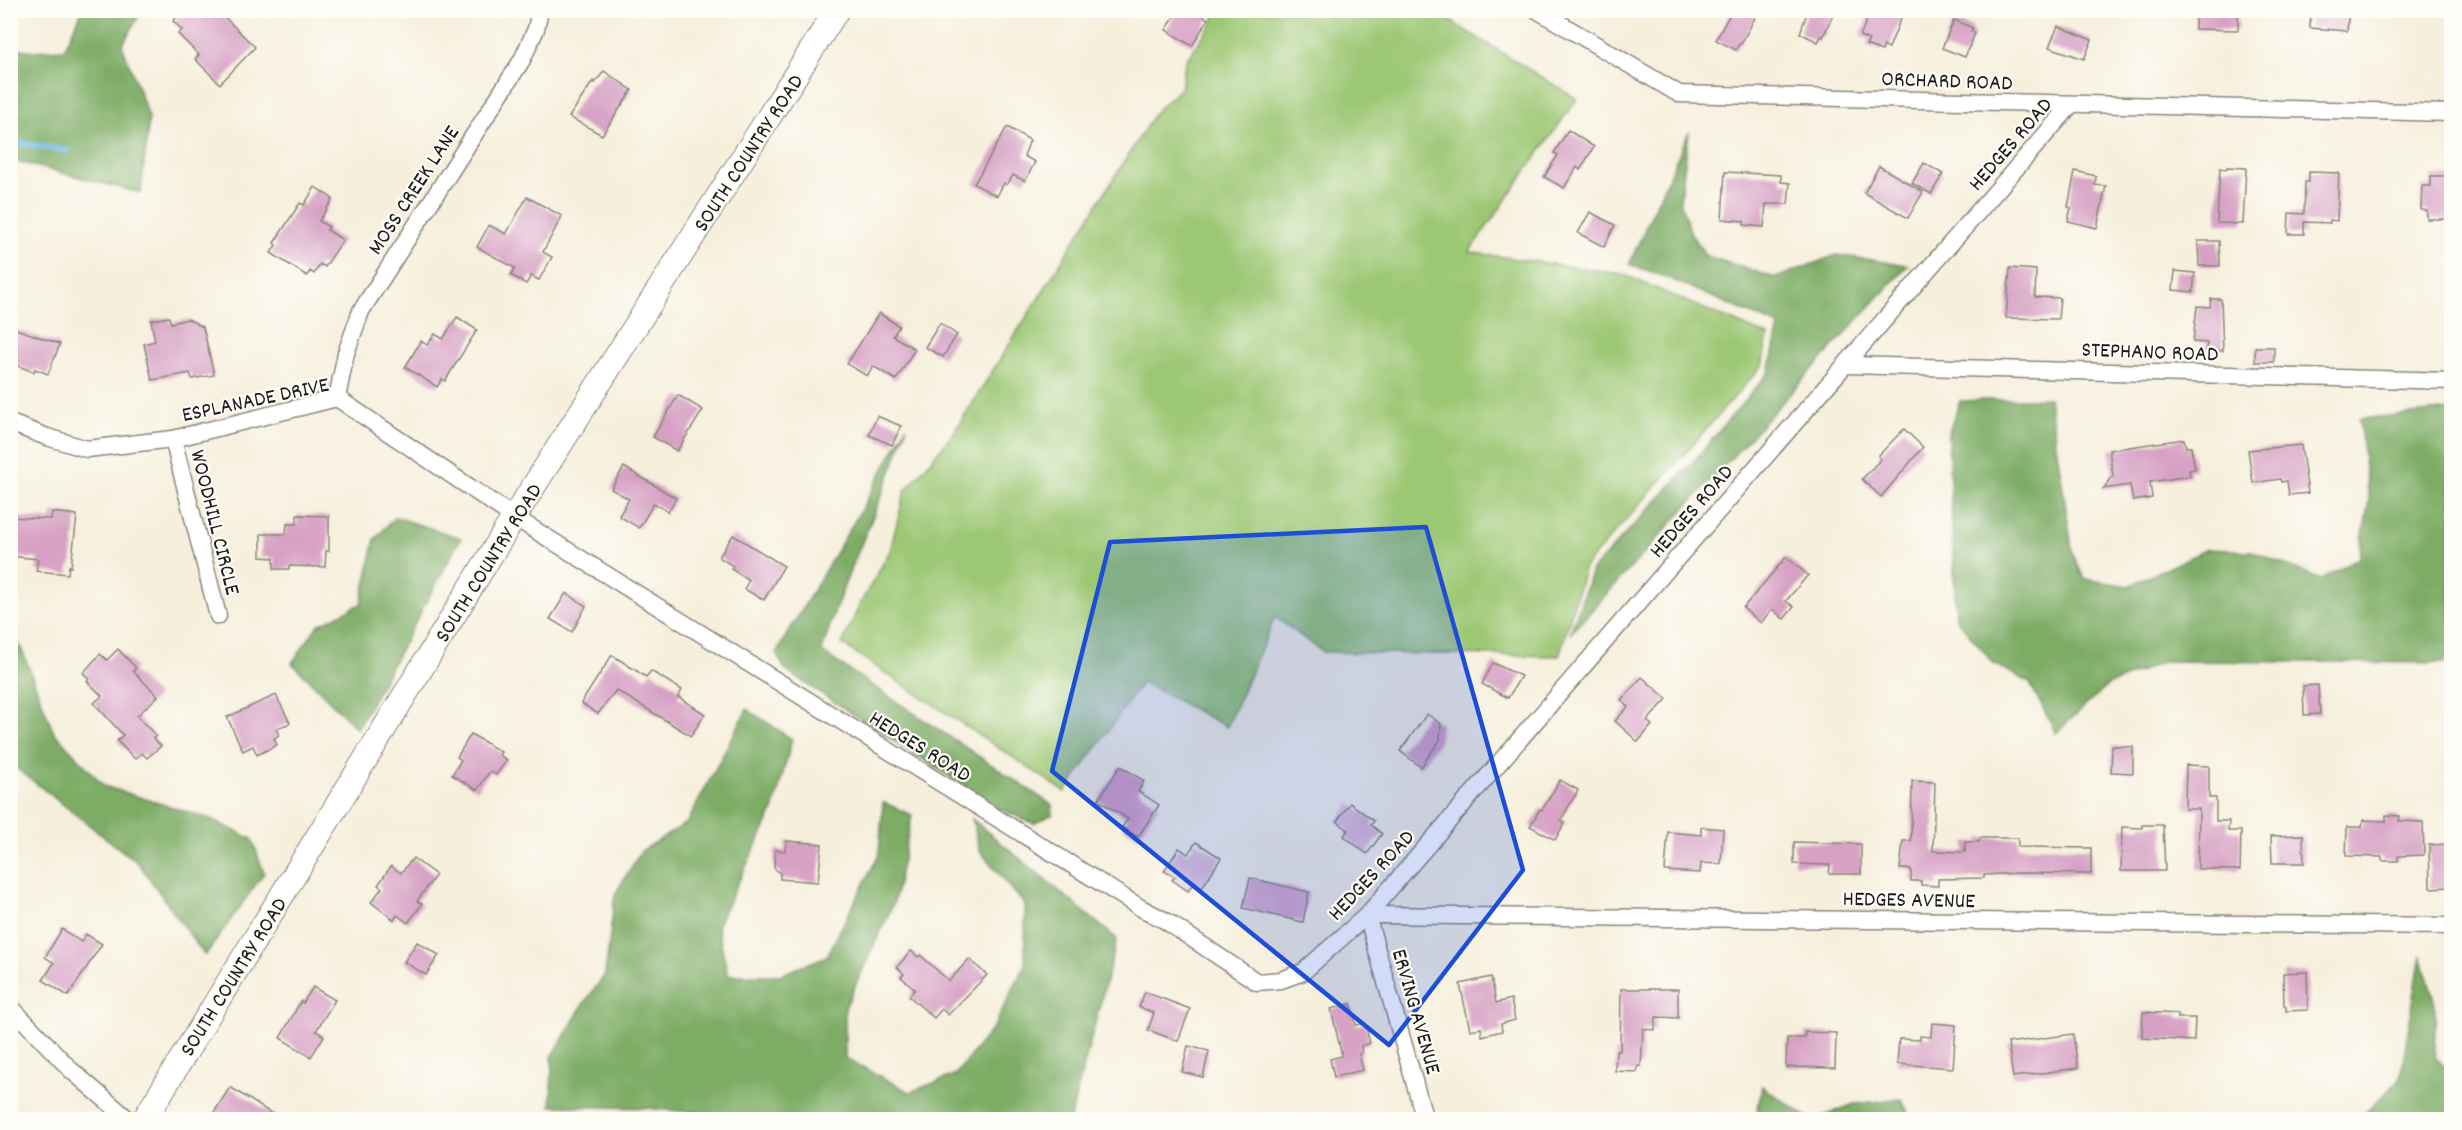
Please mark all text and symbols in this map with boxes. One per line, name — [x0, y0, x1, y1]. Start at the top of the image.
street label: ORCHARD ROAD — [1881, 65, 2013, 100]
street label: SOUTH COUNTRY ROAD — [687, 69, 813, 239]
street label: HEDGES ROAD — [1962, 92, 2061, 199]
street label: MOSS CREEK LANE — [361, 120, 468, 262]
street label: STEPHANO ROAD — [2081, 336, 2219, 371]
street label: ESPLANADE DRIVE — [179, 371, 332, 432]
street label: WOODHILL CIRCLE — [181, 447, 247, 599]
street label: HEDGES ROAD — [1643, 459, 1742, 566]
street label: SOUTH COUNTRY ROAD — [429, 478, 551, 649]
street label: HEDGES ROAD — [862, 704, 976, 792]
street label: HEDGES ROAD — [1322, 824, 1423, 929]
street label: HEDGES AVENUE — [1842, 885, 1975, 918]
street label: SOUTH COUNTRY ROAD — [174, 892, 296, 1063]
street label: ERVING AVENUE — [1382, 946, 1447, 1078]

